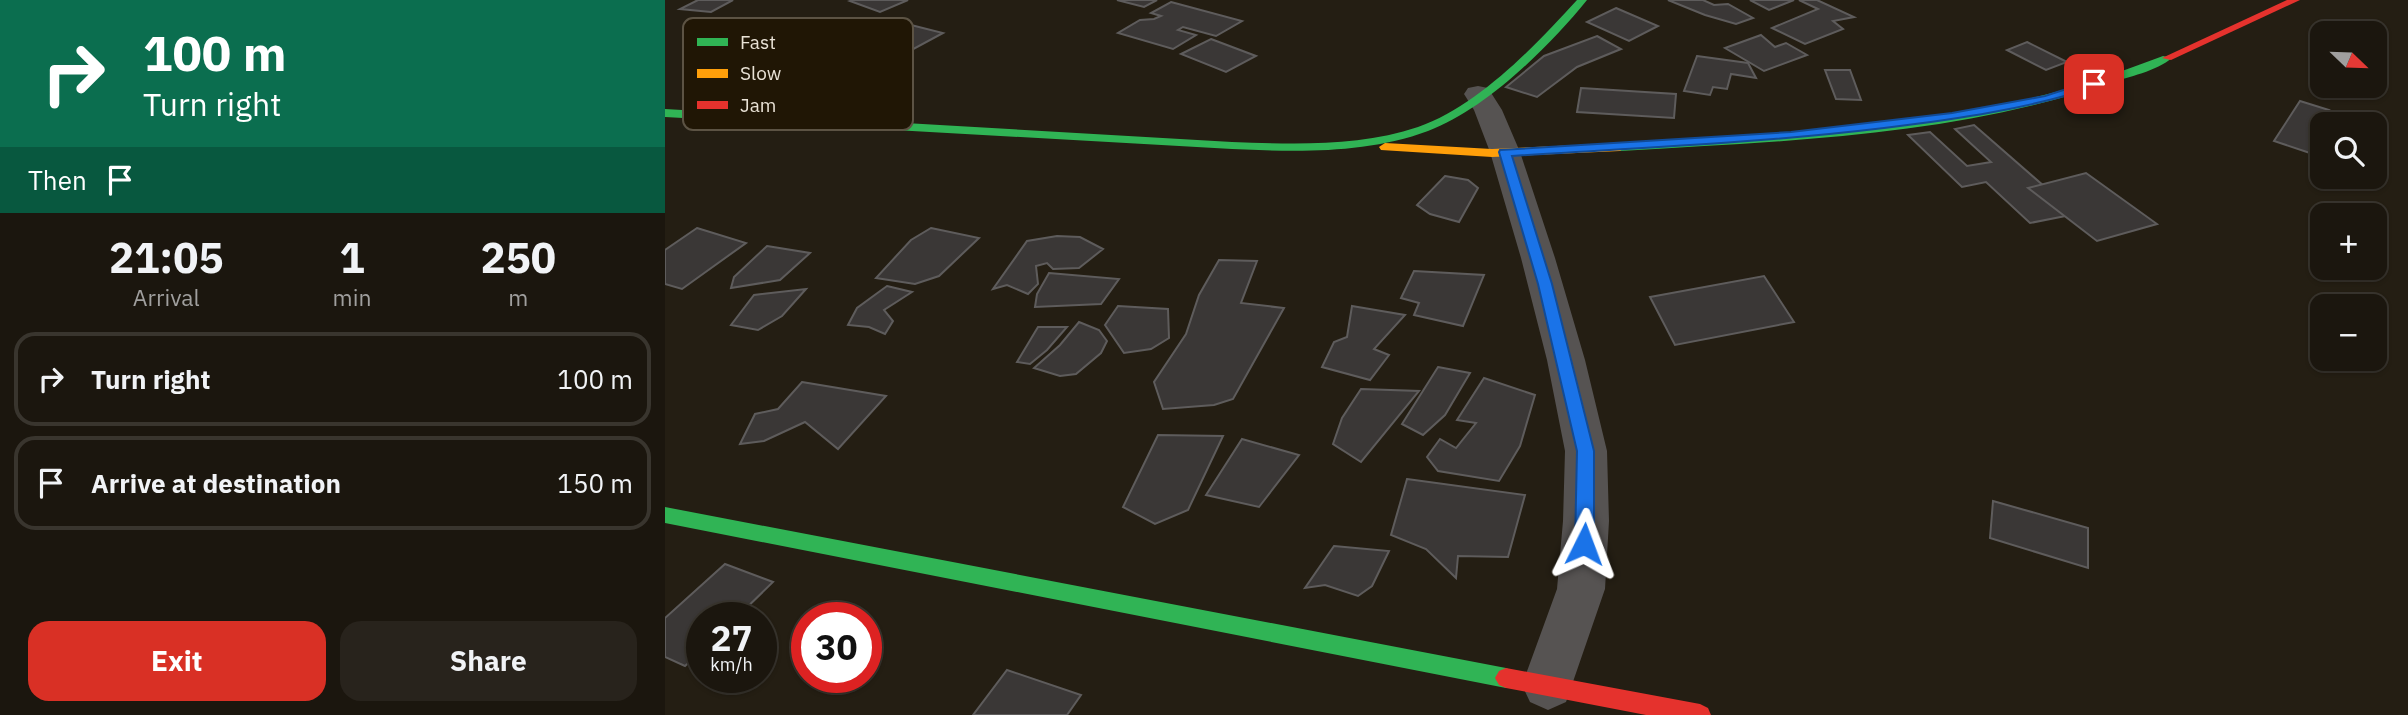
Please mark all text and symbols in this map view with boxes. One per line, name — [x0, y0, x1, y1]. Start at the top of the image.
legend — [683, 18, 913, 130]
text: 100 m — [143, 21, 287, 84]
north arrow — [2310, 21, 2387, 98]
map controls — [2310, 21, 2387, 371]
icon: right — [28, 28, 119, 119]
text: Fast — [740, 30, 776, 54]
pin — [2064, 54, 2124, 114]
text: Slow — [740, 61, 781, 85]
icon: arrive — [2075, 65, 2113, 103]
text: Turn right — [143, 83, 281, 125]
text: Jam — [740, 93, 776, 117]
button: search — [2310, 112, 2387, 189]
icon: arrive — [101, 161, 139, 199]
text: Then — [28, 163, 87, 197]
button: + — [2310, 203, 2387, 280]
text: 21:05 — [109, 230, 224, 285]
text: 1 — [339, 230, 365, 285]
text: 250 — [480, 230, 556, 285]
text: Arrival — [133, 282, 200, 312]
text: min — [333, 282, 371, 312]
text: m — [508, 282, 528, 312]
button: − — [2310, 294, 2387, 371]
icon: right — [32, 360, 70, 398]
text: Turn right — [91, 362, 210, 396]
text: 100 m — [557, 362, 633, 396]
icon: arrive — [32, 464, 70, 502]
text: Arrive at destination — [91, 466, 341, 500]
text: 150 m — [557, 466, 633, 500]
position arrow — [1547, 507, 1621, 581]
speed limit sign: 30 — [791, 602, 882, 693]
text: 27 — [710, 615, 753, 661]
button: Exit — [28, 621, 326, 701]
button: Share — [340, 621, 637, 701]
text: km/h — [710, 653, 753, 676]

